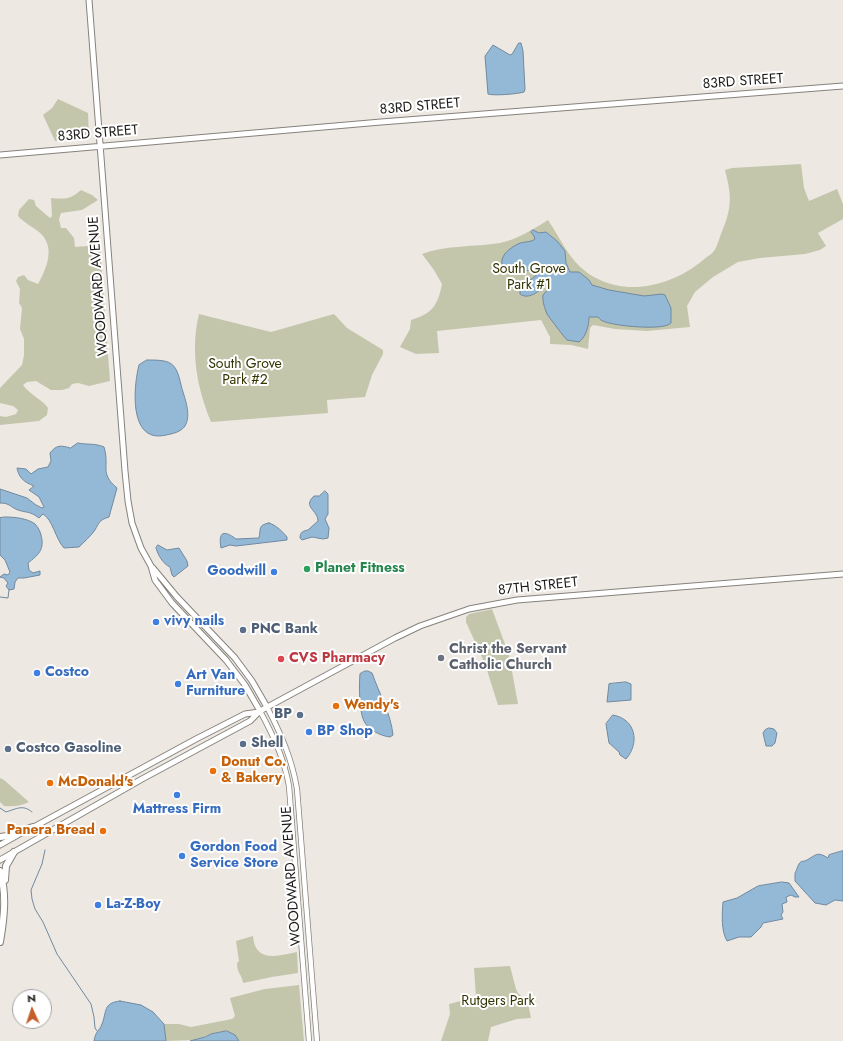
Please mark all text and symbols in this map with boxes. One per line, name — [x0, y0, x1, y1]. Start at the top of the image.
street label: 83RD STREET — [702, 71, 784, 93]
street label: 83RD STREET — [379, 95, 461, 119]
street label: 83RD STREET — [57, 122, 139, 146]
street label: WOODWARD AVENUE — [86, 215, 112, 357]
park label: South Grove Park #1 — [492, 262, 566, 294]
park label: South Grove Park #2 — [208, 357, 282, 390]
place label: Planet Fitness — [315, 561, 405, 577]
place label: Goodwill — [207, 564, 266, 580]
marker: Planet Fitness — [302, 564, 312, 574]
marker: Goodwill — [269, 567, 279, 577]
street label: 87TH STREET — [497, 574, 579, 600]
place label: vivy nails — [164, 614, 224, 630]
marker: vivy nails — [151, 617, 161, 627]
place label: PNC Bank — [251, 622, 318, 638]
marker: PNC Bank — [238, 625, 248, 635]
place label: Christ the Servant Catholic Church — [449, 642, 566, 674]
place label: CVS Pharmacy — [289, 651, 385, 667]
marker: Christ the Servant Catholic Church — [436, 653, 446, 663]
marker: CVS Pharmacy — [276, 654, 286, 664]
place label: Costco — [45, 665, 89, 681]
marker: Costco — [32, 668, 42, 678]
place label: Art Van Furniture — [186, 668, 245, 700]
marker: Art Van Furniture — [173, 679, 183, 689]
place label: Wendy's — [344, 698, 399, 714]
marker: Wendy's — [331, 701, 341, 711]
place label: BP — [274, 707, 292, 723]
marker: BP — [295, 710, 305, 720]
place label: BP Shop — [317, 724, 373, 740]
marker: BP Shop — [304, 727, 314, 737]
place label: Shell — [251, 736, 283, 752]
marker: Shell — [238, 739, 248, 749]
place label: Costco Gasoline — [16, 741, 122, 757]
marker: Costco Gasoline — [3, 744, 13, 754]
place label: Donut Co. & Bakery — [221, 755, 286, 788]
marker: Donut Co. & Bakery — [208, 766, 218, 776]
place label: McDonald's — [58, 775, 133, 791]
marker: McDonald's — [45, 778, 55, 788]
marker: Mattress Firm — [172, 790, 182, 800]
place label: Mattress Firm — [133, 802, 221, 818]
street label: WOODWARD AVENUE — [279, 805, 305, 947]
place label: Panera Bread — [7, 823, 95, 839]
marker: Panera Bread — [98, 826, 108, 836]
place label: Gordon Food Service Store — [190, 840, 278, 872]
marker: Gordon Food Service Store — [177, 851, 187, 861]
place label: La-Z-Boy — [106, 897, 160, 913]
marker: La-Z-Boy — [93, 900, 103, 910]
north arrow — [12, 989, 52, 1029]
text: N — [27, 990, 36, 1006]
park label: Rutgers Park — [461, 994, 535, 1010]

